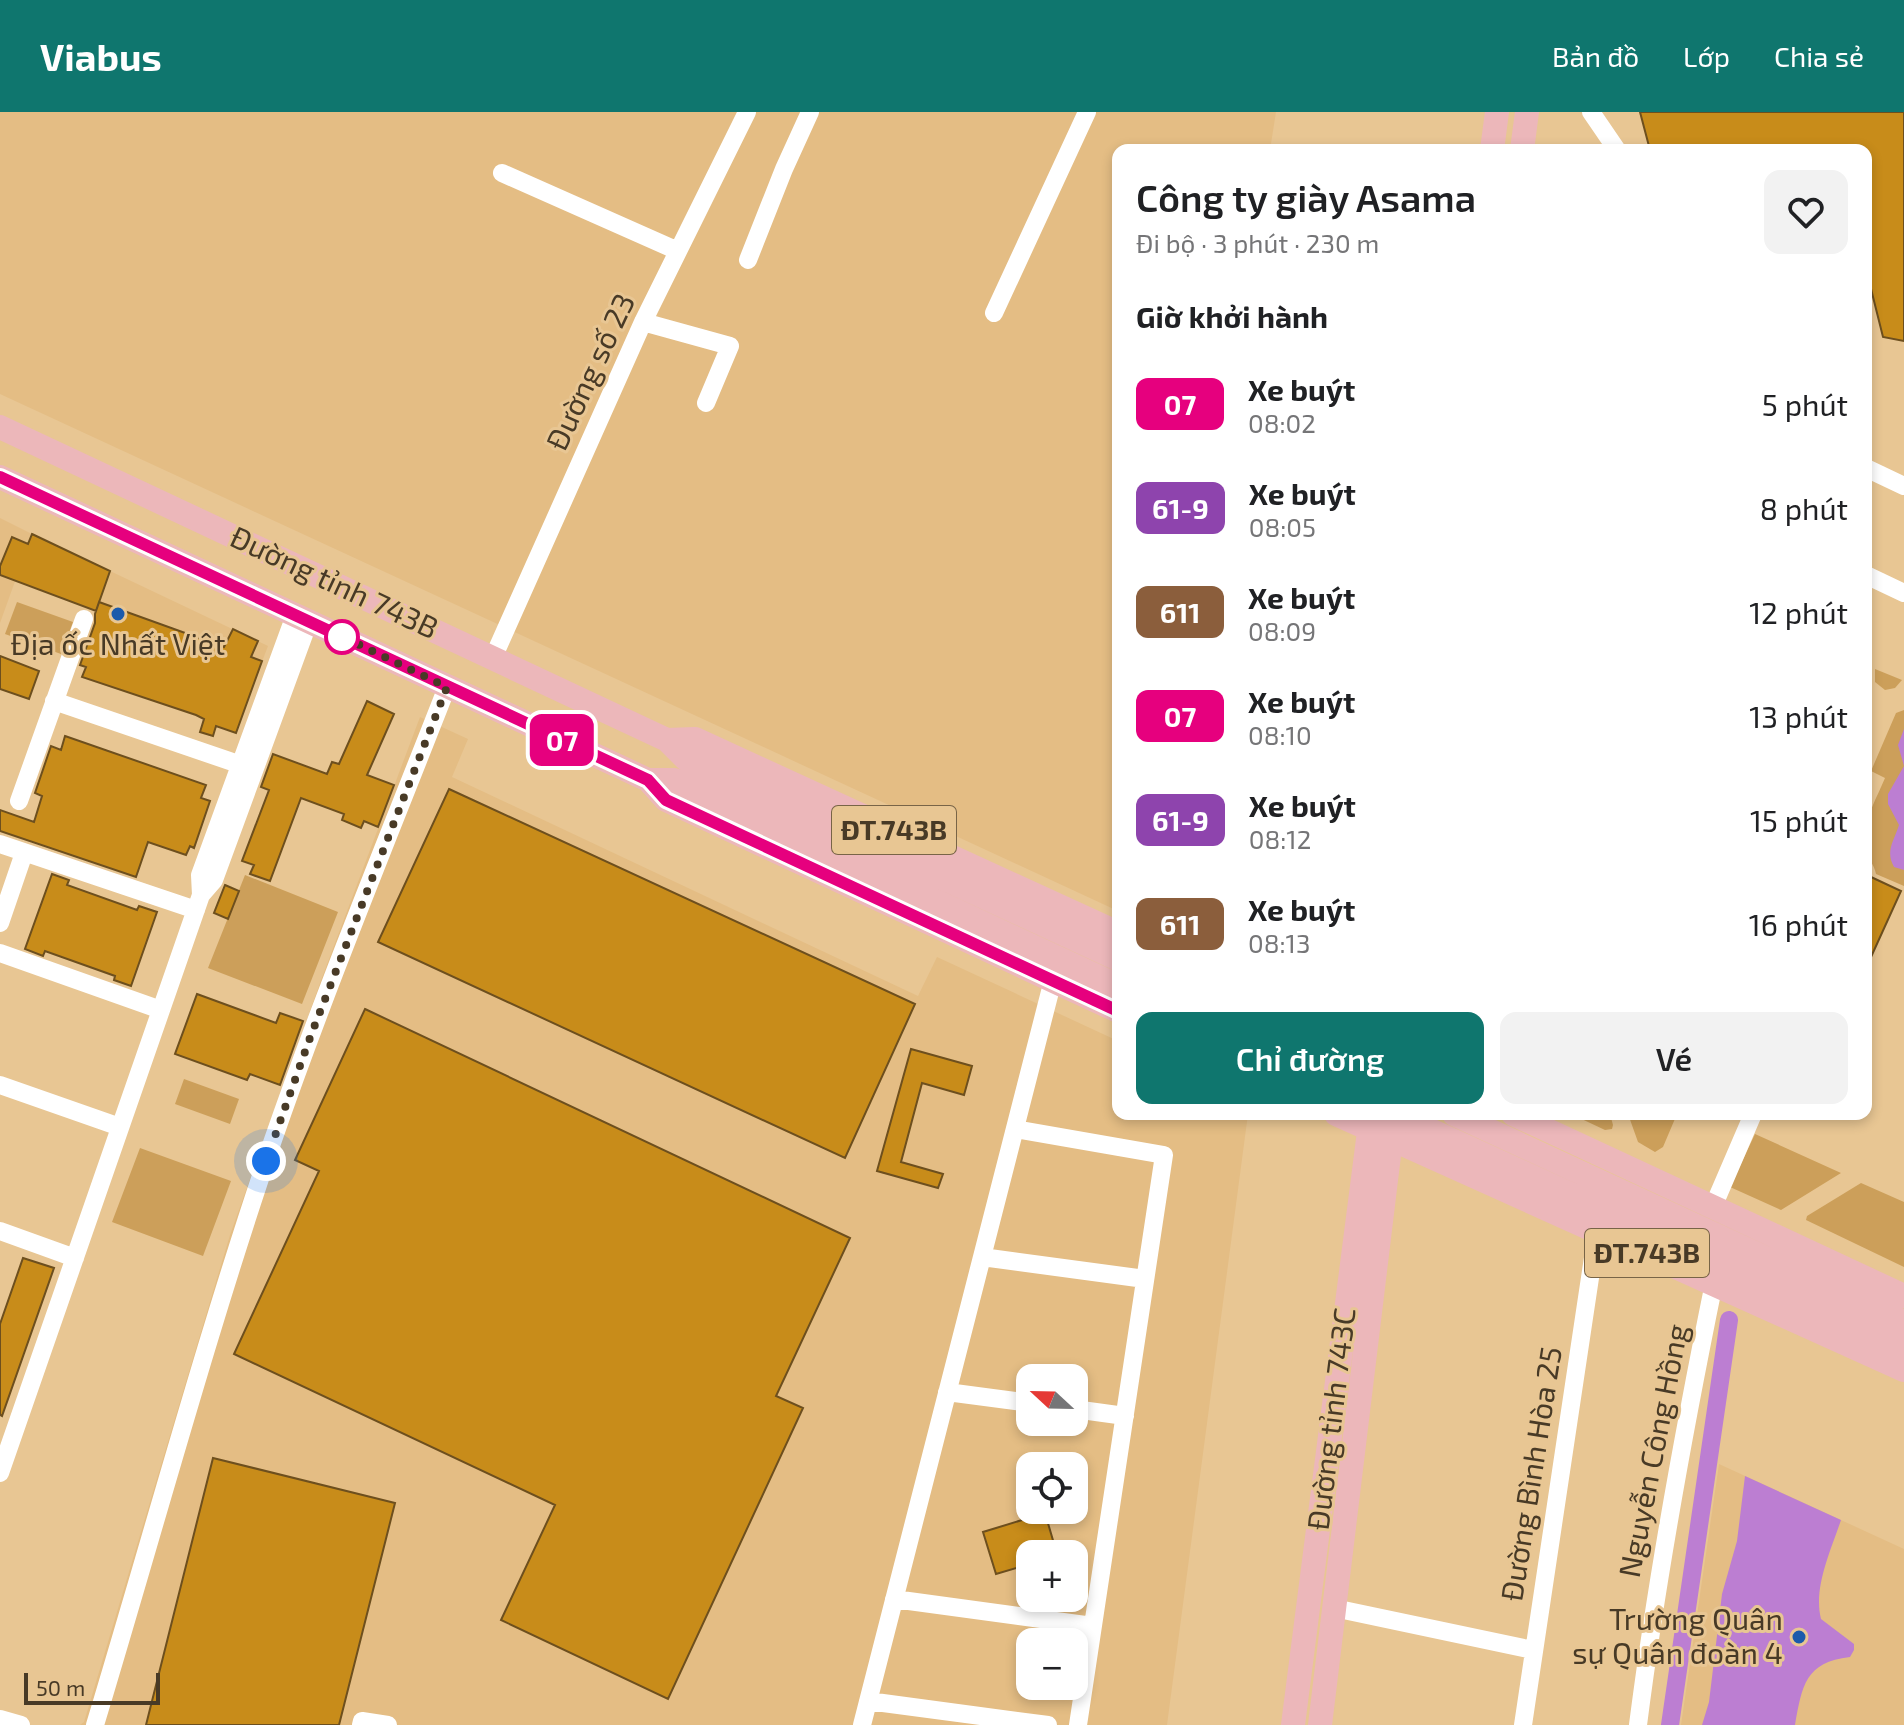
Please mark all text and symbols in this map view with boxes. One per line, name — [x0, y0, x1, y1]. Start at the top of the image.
text: Viabus — [40, 33, 162, 79]
text: Bản đồ — [1552, 39, 1639, 73]
text: Lớp — [1683, 39, 1730, 73]
text: Chia sẻ — [1774, 39, 1864, 73]
button: heart — [1764, 170, 1848, 254]
text: Công ty giày Asama — [1136, 174, 1476, 220]
text: Đi bộ · 3 phút · 230 m — [1136, 227, 1379, 258]
street label: Đường số 23 — [537, 287, 641, 455]
text: Giờ khởi hành — [1136, 298, 1328, 334]
text: Xe buýt — [1248, 371, 1355, 407]
text: 5 phút — [1762, 386, 1848, 422]
text: 07 — [1164, 387, 1196, 421]
text: 08:02 — [1248, 407, 1316, 438]
text: Xe buýt — [1249, 475, 1356, 511]
text: 8 phút — [1760, 490, 1848, 526]
text: 61-9 — [1152, 491, 1209, 525]
text: 08:05 — [1249, 511, 1316, 542]
street label: Đường tỉnh 743B — [225, 517, 445, 645]
text: Xe buýt — [1248, 579, 1355, 615]
text: 12 phút — [1749, 594, 1848, 630]
text: 611 — [1160, 595, 1200, 629]
marker: Địa ốc Nhất Việt — [109, 605, 127, 623]
text: 08:09 — [1248, 615, 1316, 646]
unlabelled marker — [325, 620, 359, 654]
place label: Địa ốc Nhất Việt — [11, 625, 225, 661]
text: Xe buýt — [1248, 683, 1355, 719]
text: 13 phút — [1749, 698, 1848, 734]
text: 07 — [1164, 699, 1196, 733]
line badge: 07 — [526, 714, 598, 766]
text: 08:10 — [1248, 719, 1312, 750]
text: 07 — [546, 723, 578, 757]
text: Xe buýt — [1249, 787, 1356, 823]
text: 15 phút — [1750, 802, 1848, 838]
text: 61-9 — [1152, 803, 1209, 837]
road number: ĐT.743B — [832, 806, 956, 854]
text: 08:12 — [1249, 823, 1311, 854]
text: Xe buýt — [1248, 891, 1355, 927]
text: 16 phút — [1749, 906, 1848, 942]
text: 611 — [1160, 907, 1200, 941]
text: 08:13 — [1248, 927, 1310, 958]
button: Chỉ đường — [1136, 1012, 1484, 1104]
button: Vé — [1500, 1012, 1848, 1104]
your location — [246, 1141, 286, 1181]
road number: ĐT.743B — [1585, 1229, 1709, 1277]
street label: Đường tỉnh 743C — [1299, 1306, 1362, 1532]
street label: Nguyễn Công Hồng — [1610, 1321, 1694, 1580]
street label: Đường Bình Hòa 25 — [1492, 1344, 1568, 1603]
north arrow — [1016, 1364, 1088, 1436]
map controls — [1016, 1364, 1088, 1700]
button: locate — [1016, 1452, 1088, 1524]
button: + — [1016, 1540, 1088, 1612]
place label: Trường Quân sự Quân đoàn 4 — [1572, 1600, 1783, 1670]
button: − — [1016, 1628, 1088, 1700]
marker: Trường Quân sự Quân đoàn 4 — [1790, 1628, 1808, 1646]
scale bar — [24, 1669, 160, 1705]
text: 50 m — [36, 1674, 85, 1700]

